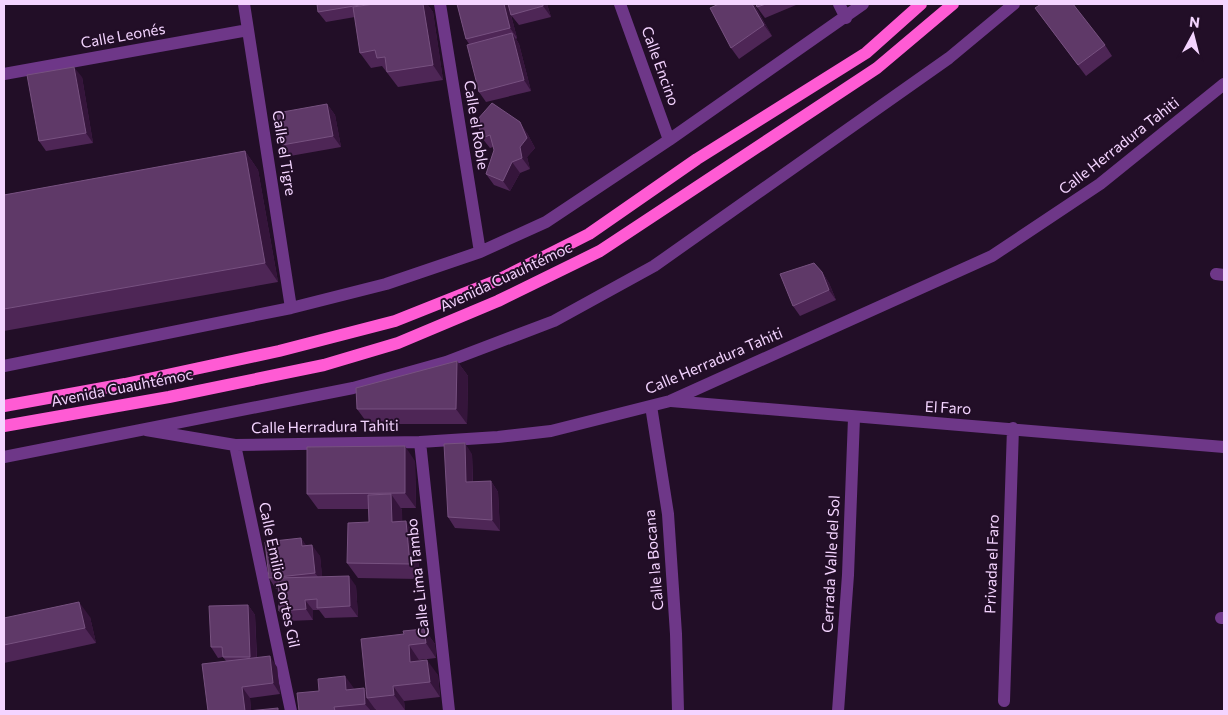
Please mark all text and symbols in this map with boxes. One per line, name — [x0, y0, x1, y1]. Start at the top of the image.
north arrow — [1168, 10, 1218, 60]
text: N — [1188, 13, 1201, 31]
street label: Calle Leonés — [79, 19, 167, 51]
street label: Calle Encino — [638, 24, 684, 108]
street label: Calle el Roble — [461, 79, 493, 171]
street label: Calle Herradura Tahiti — [1055, 93, 1182, 198]
street label: Calle el Tigre — [269, 109, 301, 197]
street label: Avenida Cuauhtémoc — [437, 238, 575, 315]
street label: Calle Herradura Tahiti — [642, 323, 785, 397]
street label: Avenida Cuauhtémoc — [49, 364, 194, 410]
street label: El Faro — [924, 397, 972, 417]
street label: Calle Herradura Tahiti — [251, 416, 399, 436]
street label: Cerrada Valle del Sol — [817, 495, 843, 633]
street label: Calle Emilio Portes Gil — [256, 500, 304, 649]
street label: Calle la Bocana — [640, 509, 666, 611]
street label: Privada el Faro — [980, 514, 1002, 614]
street label: Calle Lima Tambo — [402, 518, 432, 639]

